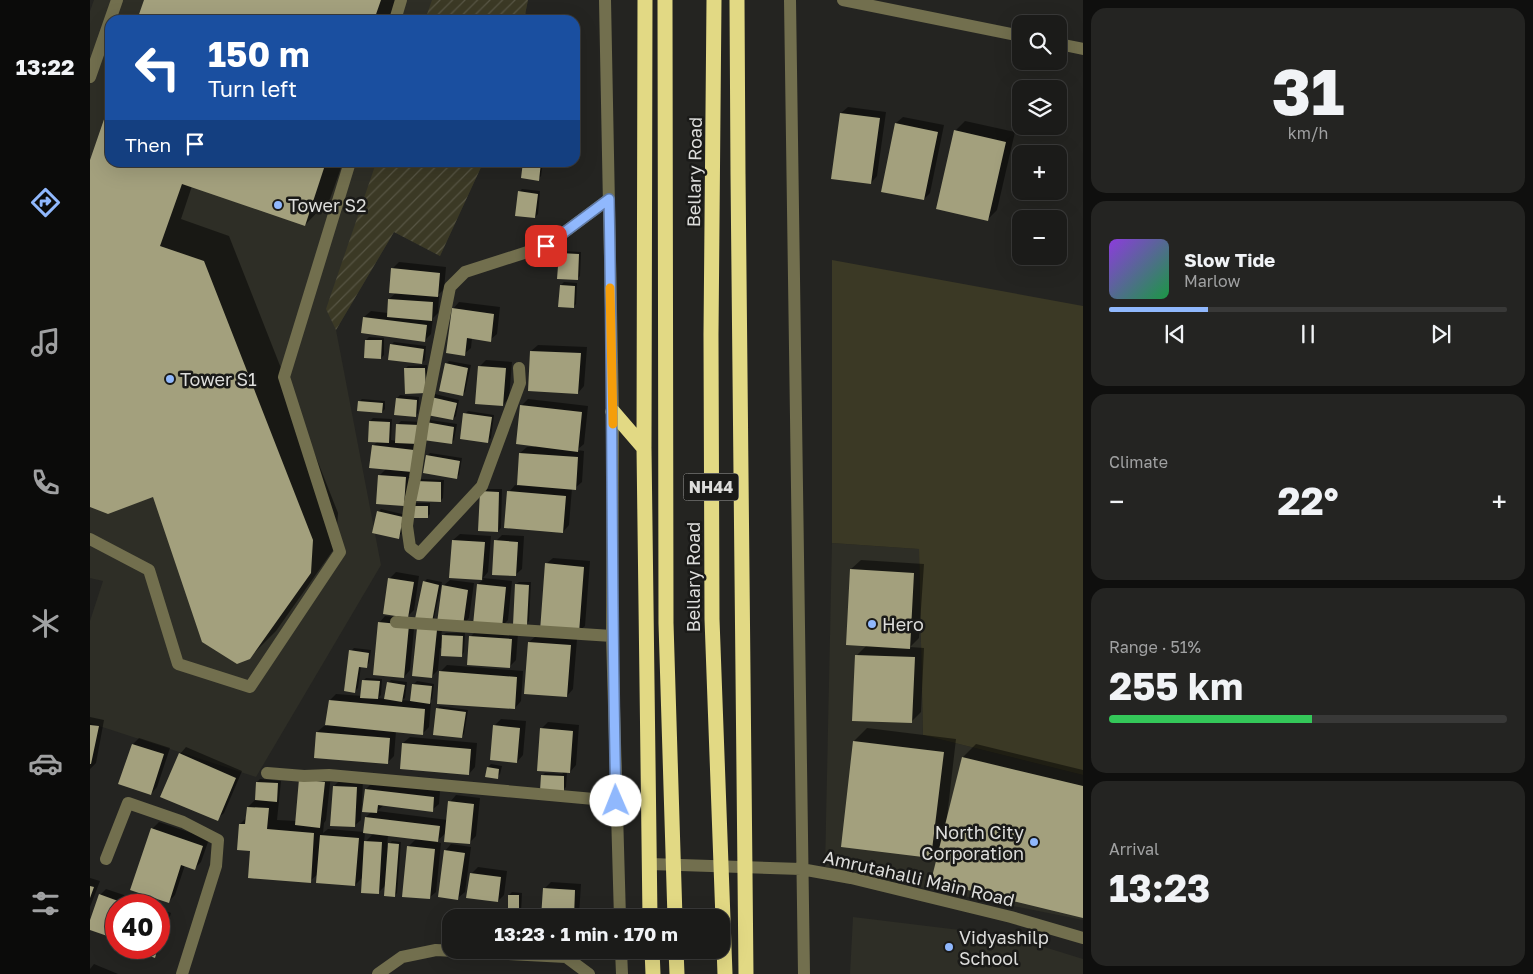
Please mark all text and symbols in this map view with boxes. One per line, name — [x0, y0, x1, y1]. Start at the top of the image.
map controls — [1012, 15, 1067, 265]
button: search — [1012, 15, 1067, 70]
text: 150 m — [208, 33, 310, 75]
icon: left — [125, 35, 190, 100]
text: 31 — [1271, 51, 1345, 129]
text: 13:22 — [16, 53, 74, 80]
text: Turn left — [208, 75, 297, 102]
button: layers — [1012, 80, 1067, 135]
street label: Bellary Road — [682, 117, 706, 227]
text: km/h — [1288, 123, 1328, 143]
icon: arrive — [181, 130, 209, 158]
text: Then — [125, 133, 171, 156]
button: + — [1012, 145, 1067, 200]
icon: directions — [28, 185, 63, 220]
place label: Tower S2 — [288, 194, 366, 216]
marker: Tower S2 — [272, 199, 284, 211]
button: − — [1012, 210, 1067, 265]
pin — [525, 225, 567, 267]
icon: arrive — [532, 232, 560, 260]
text: Slow Tide — [1184, 248, 1275, 271]
text: Marlow — [1184, 271, 1240, 291]
icon: previous — [1161, 320, 1189, 348]
icon: pause — [1294, 320, 1322, 348]
icon: next — [1427, 320, 1455, 348]
icon: music — [28, 325, 63, 360]
place label: Tower S1 — [180, 368, 257, 390]
marker: Tower S1 — [164, 373, 176, 385]
text: Climate — [1109, 452, 1168, 472]
icon: phone — [28, 465, 63, 500]
road number: NH44 — [684, 474, 738, 501]
text: 22° — [1277, 478, 1339, 523]
text: − — [1109, 485, 1124, 518]
text: + — [1492, 485, 1507, 518]
street label: Bellary Road — [682, 522, 704, 632]
icon: climate — [28, 606, 63, 641]
place label: Hero — [882, 613, 924, 635]
marker: Hero — [866, 618, 878, 630]
text: Range · 51% — [1109, 637, 1201, 657]
text: 255 km — [1109, 663, 1243, 708]
icon: car — [28, 746, 63, 781]
position arrow — [589, 774, 641, 826]
place label: North City Corporation — [921, 821, 1024, 864]
marker: North City Corporation — [1028, 836, 1040, 848]
text: Arrival — [1109, 839, 1159, 859]
street label: Amrutahalli Main Road — [821, 845, 1017, 911]
text: 13:23 — [1109, 865, 1210, 910]
icon: filters — [28, 886, 63, 921]
speed limit sign: 40 — [105, 894, 170, 959]
text: 13:23 · 1 min · 170 m — [494, 922, 678, 945]
place label: Vidyashilp School — [959, 926, 1049, 969]
marker: Vidyashilp School — [943, 941, 955, 953]

